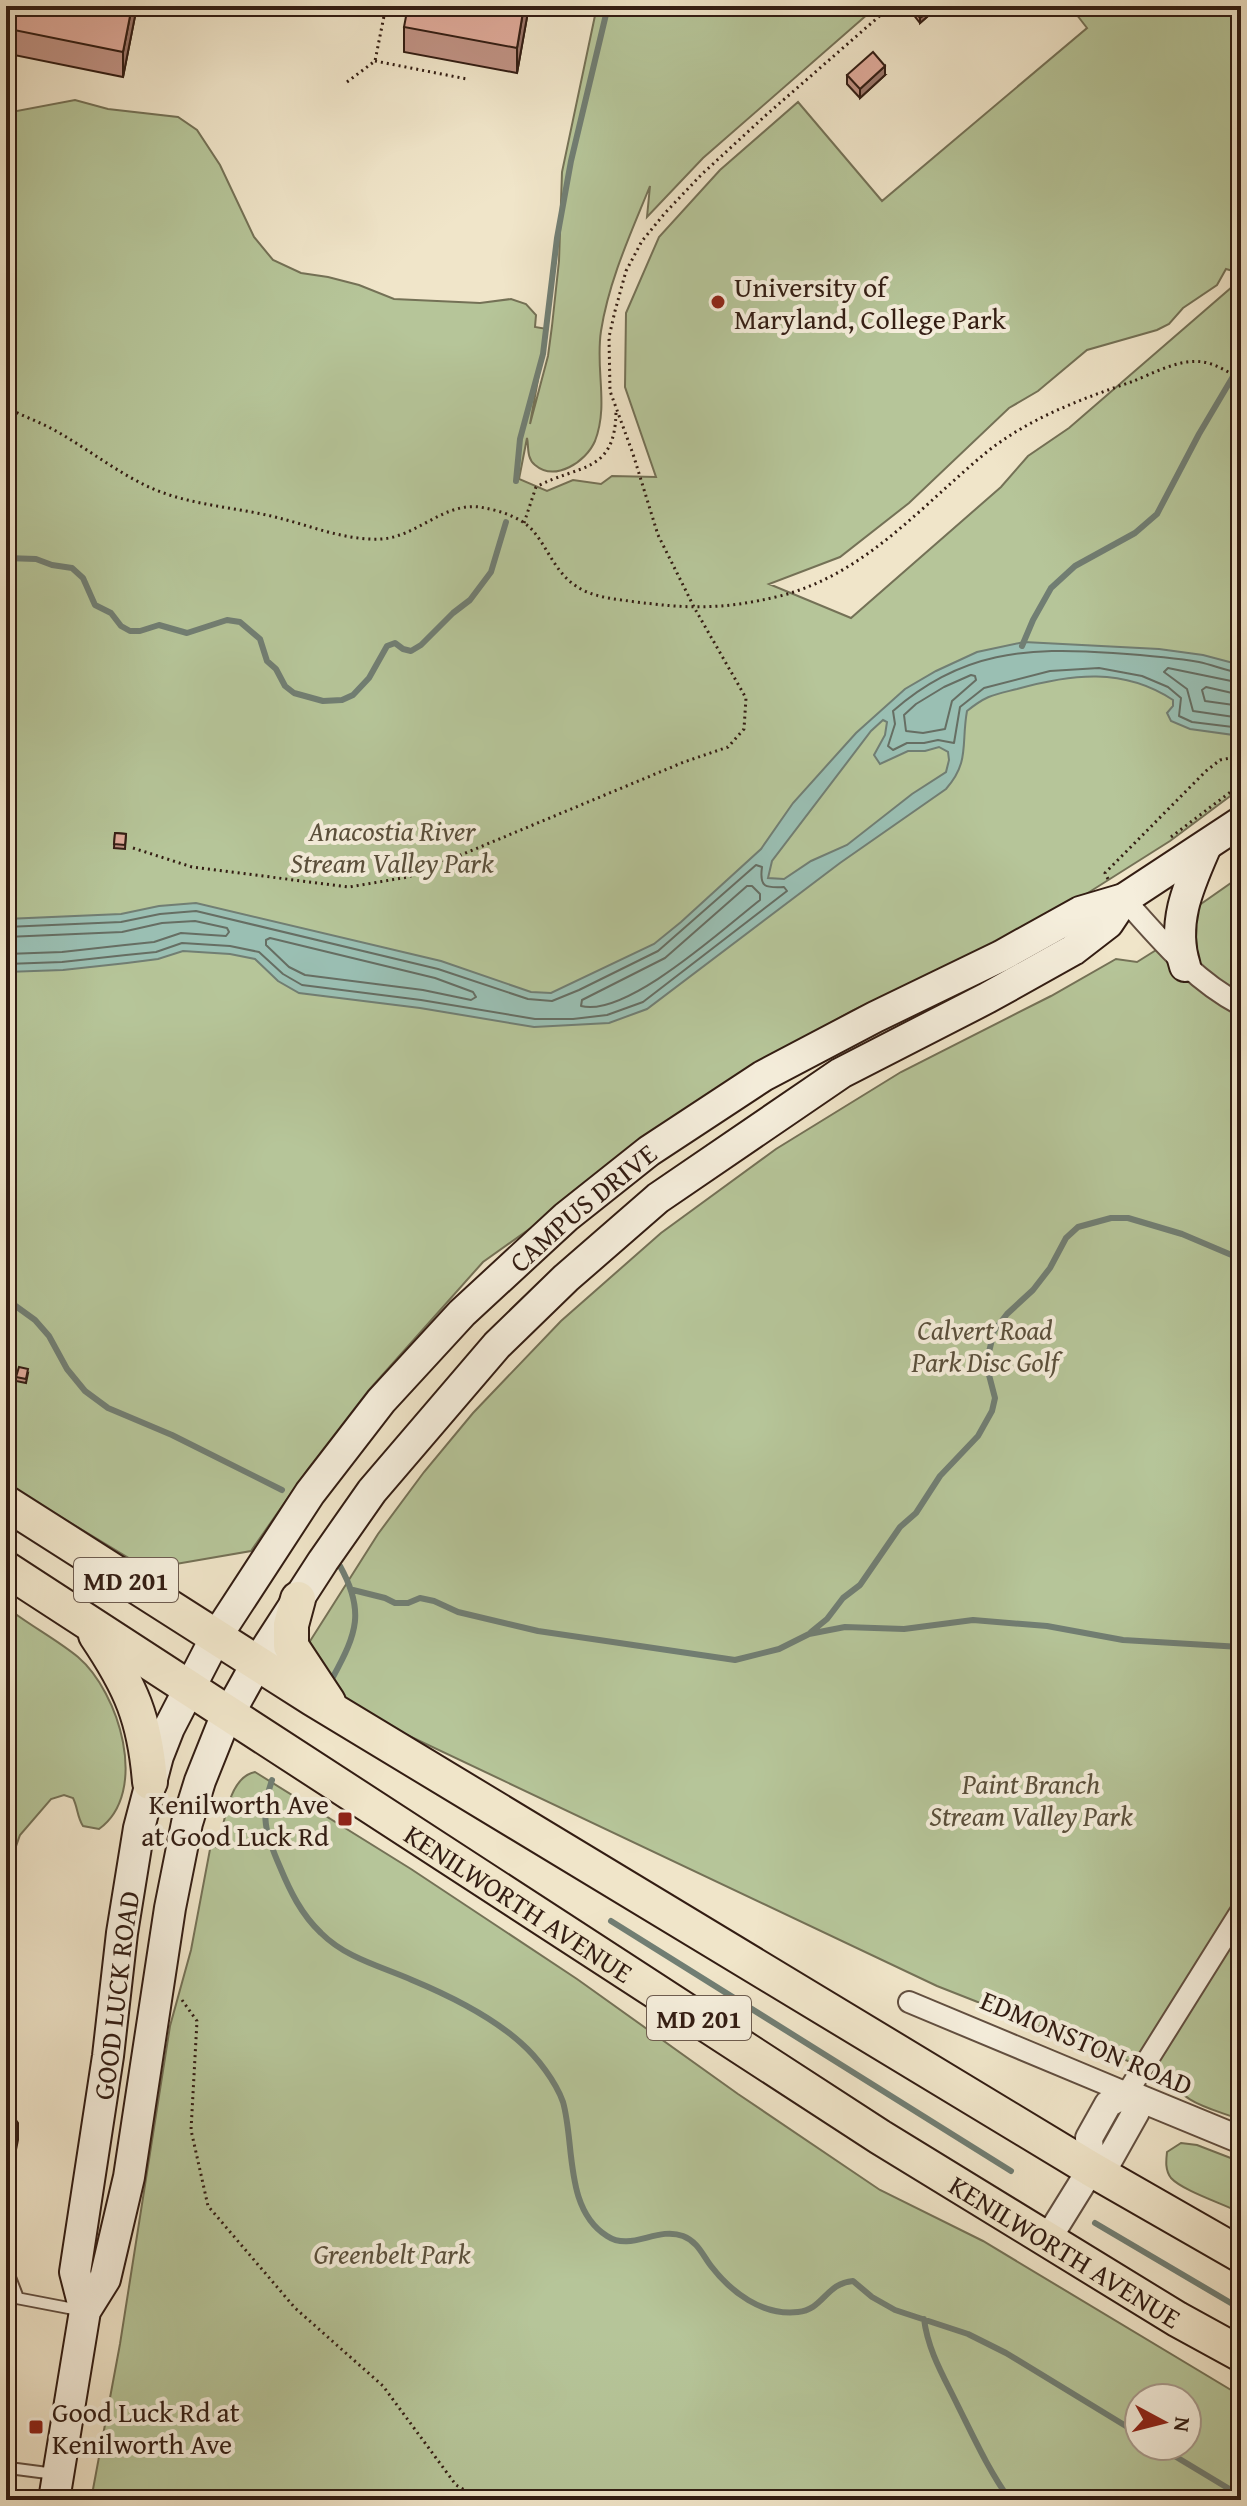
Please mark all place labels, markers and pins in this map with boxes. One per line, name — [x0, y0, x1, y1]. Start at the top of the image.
place label: University of Maryland, College Park — [734, 266, 1007, 339]
marker: University of Maryland, College Park — [709, 293, 727, 311]
place label: Kenilworth Ave at Good Luck Rd — [141, 1783, 329, 1856]
marker: Kenilworth Ave at Good Luck Rd — [336, 1810, 354, 1828]
place label: Good Luck Rd at Kenilworth Ave — [52, 2391, 240, 2464]
marker: Good Luck Rd at Kenilworth Ave — [27, 2418, 45, 2436]

